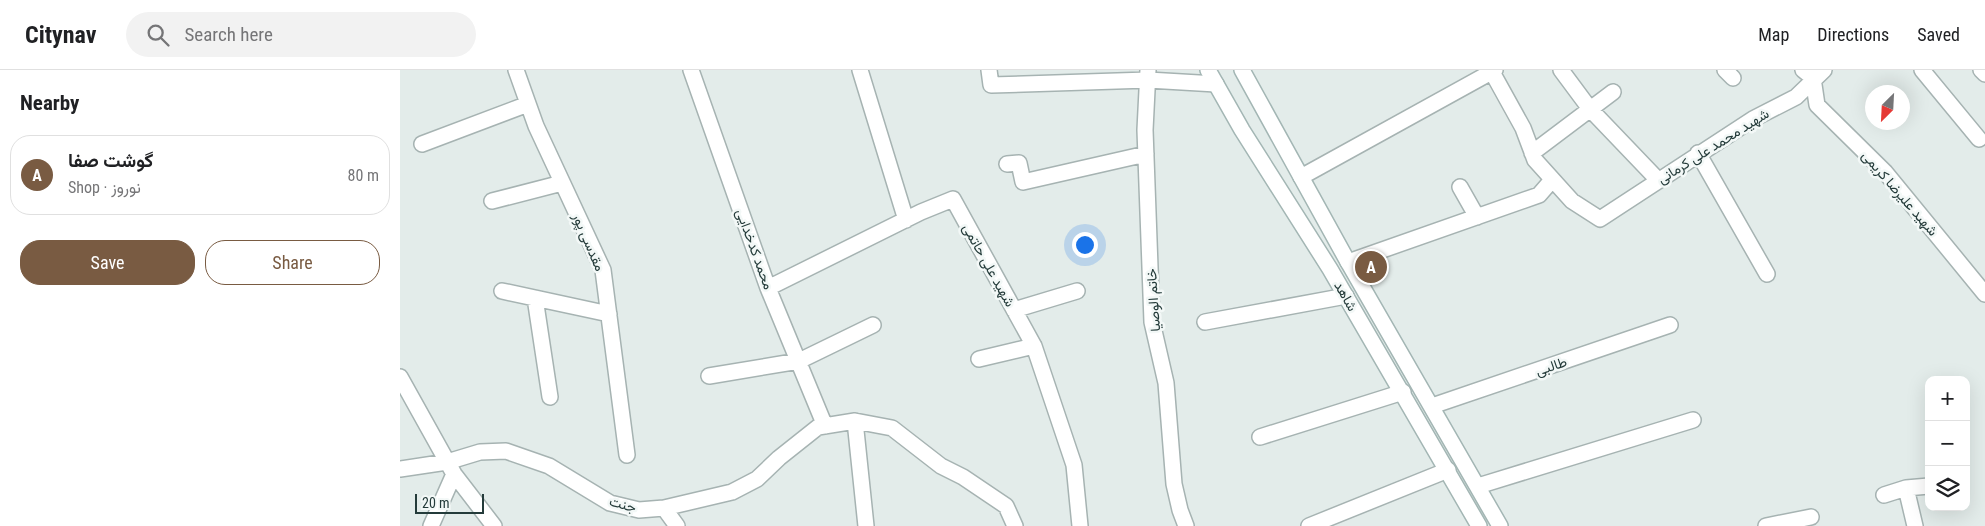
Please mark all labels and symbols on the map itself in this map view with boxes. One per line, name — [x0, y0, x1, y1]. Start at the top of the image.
north arrow — [1865, 85, 1910, 130]
street label: شهید محمد علی کرمانی — [1654, 105, 1772, 188]
street label: شهید علیرضا کریمی — [1858, 147, 1941, 239]
street label: محمد کدخدایی — [732, 206, 777, 292]
street label: مقدسی پور — [567, 210, 608, 274]
street label: شهید علی حاتمی — [959, 221, 1018, 310]
your location — [1072, 232, 1098, 258]
pin: A — [1355, 248, 1387, 286]
street label: خاتم الوصیا — [1143, 268, 1164, 332]
street label: شاهد — [1331, 278, 1361, 314]
street label: طالبی — [1533, 353, 1569, 380]
scale bar — [415, 491, 484, 514]
street label: جنت — [608, 493, 638, 516]

